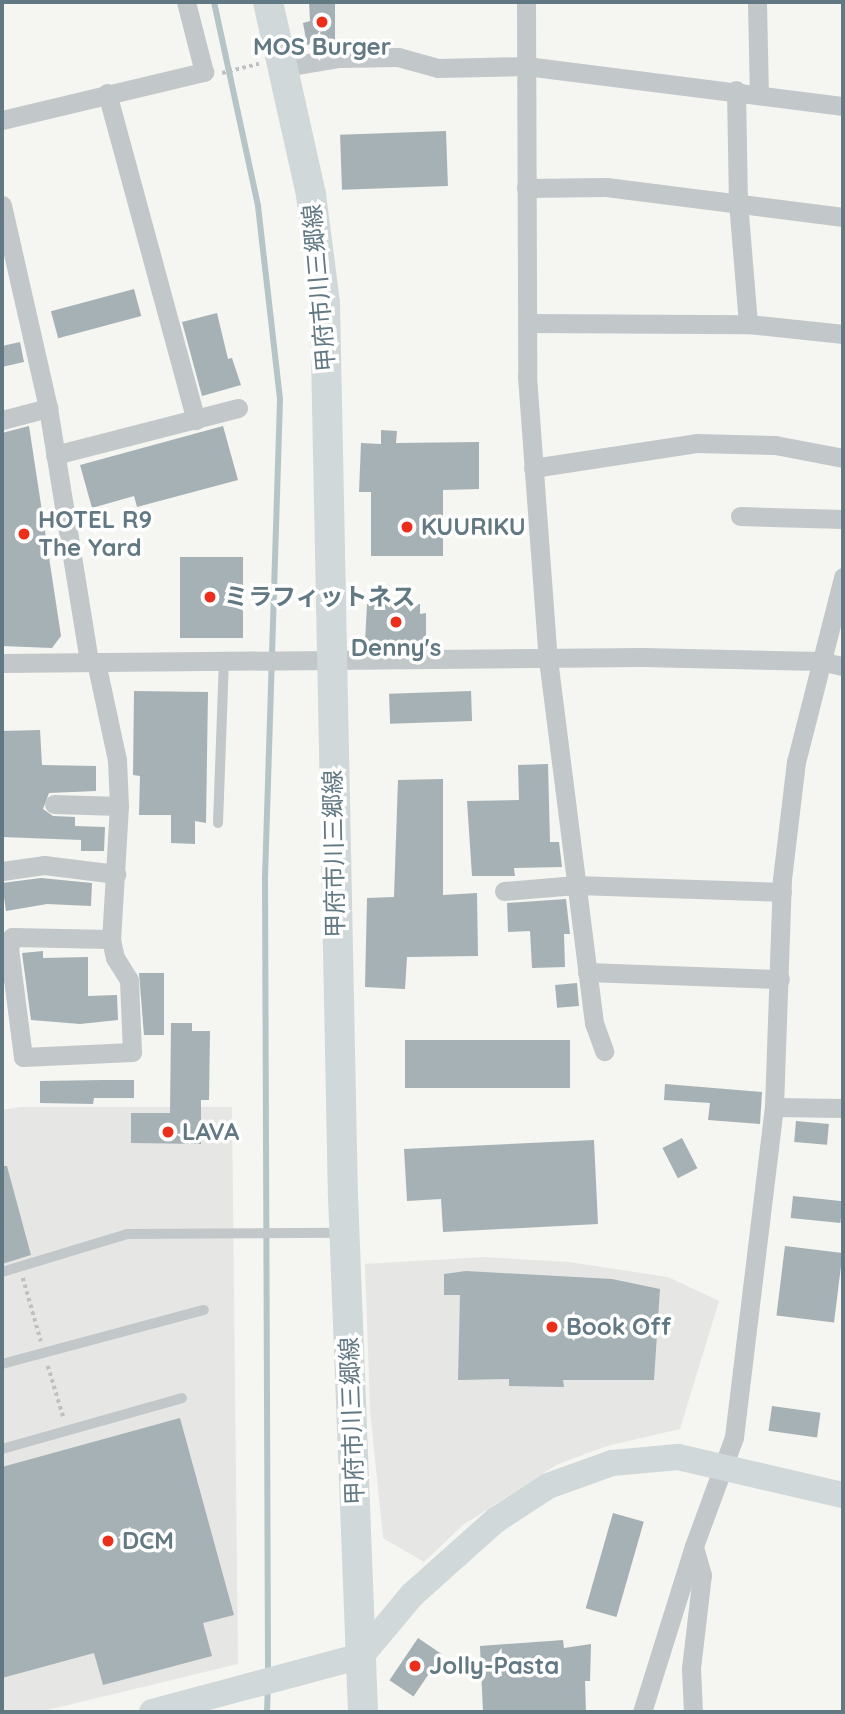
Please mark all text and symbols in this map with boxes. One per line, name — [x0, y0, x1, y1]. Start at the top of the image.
marker: MOS Burger — [314, 14, 330, 30]
place label: MOS Burger — [253, 33, 391, 61]
street label: 甲府市川三郷線 — [297, 203, 341, 373]
place label: HOTEL R9 The Yard — [38, 506, 152, 562]
place label: KUURIKU — [421, 513, 526, 541]
marker: KUURIKU — [399, 519, 415, 535]
marker: HOTEL R9 The Yard — [16, 526, 32, 542]
place label: ミラフィットネス — [224, 583, 416, 611]
marker: ミラフィットネス — [202, 589, 218, 605]
marker: Denny's — [388, 614, 404, 630]
place label: Denny's — [351, 634, 441, 662]
street label: 甲府市川三郷線 — [318, 770, 350, 938]
place label: LAVA — [182, 1118, 239, 1146]
marker: LAVA — [160, 1124, 176, 1140]
place label: Book Off — [566, 1313, 671, 1341]
marker: Book Off — [544, 1319, 560, 1335]
street label: 甲府市川三郷線 — [335, 1337, 369, 1505]
place label: DCM — [122, 1527, 174, 1555]
marker: DCM — [100, 1533, 116, 1549]
place label: Jolly-Pasta — [429, 1652, 559, 1680]
marker: Jolly-Pasta — [407, 1658, 423, 1674]

